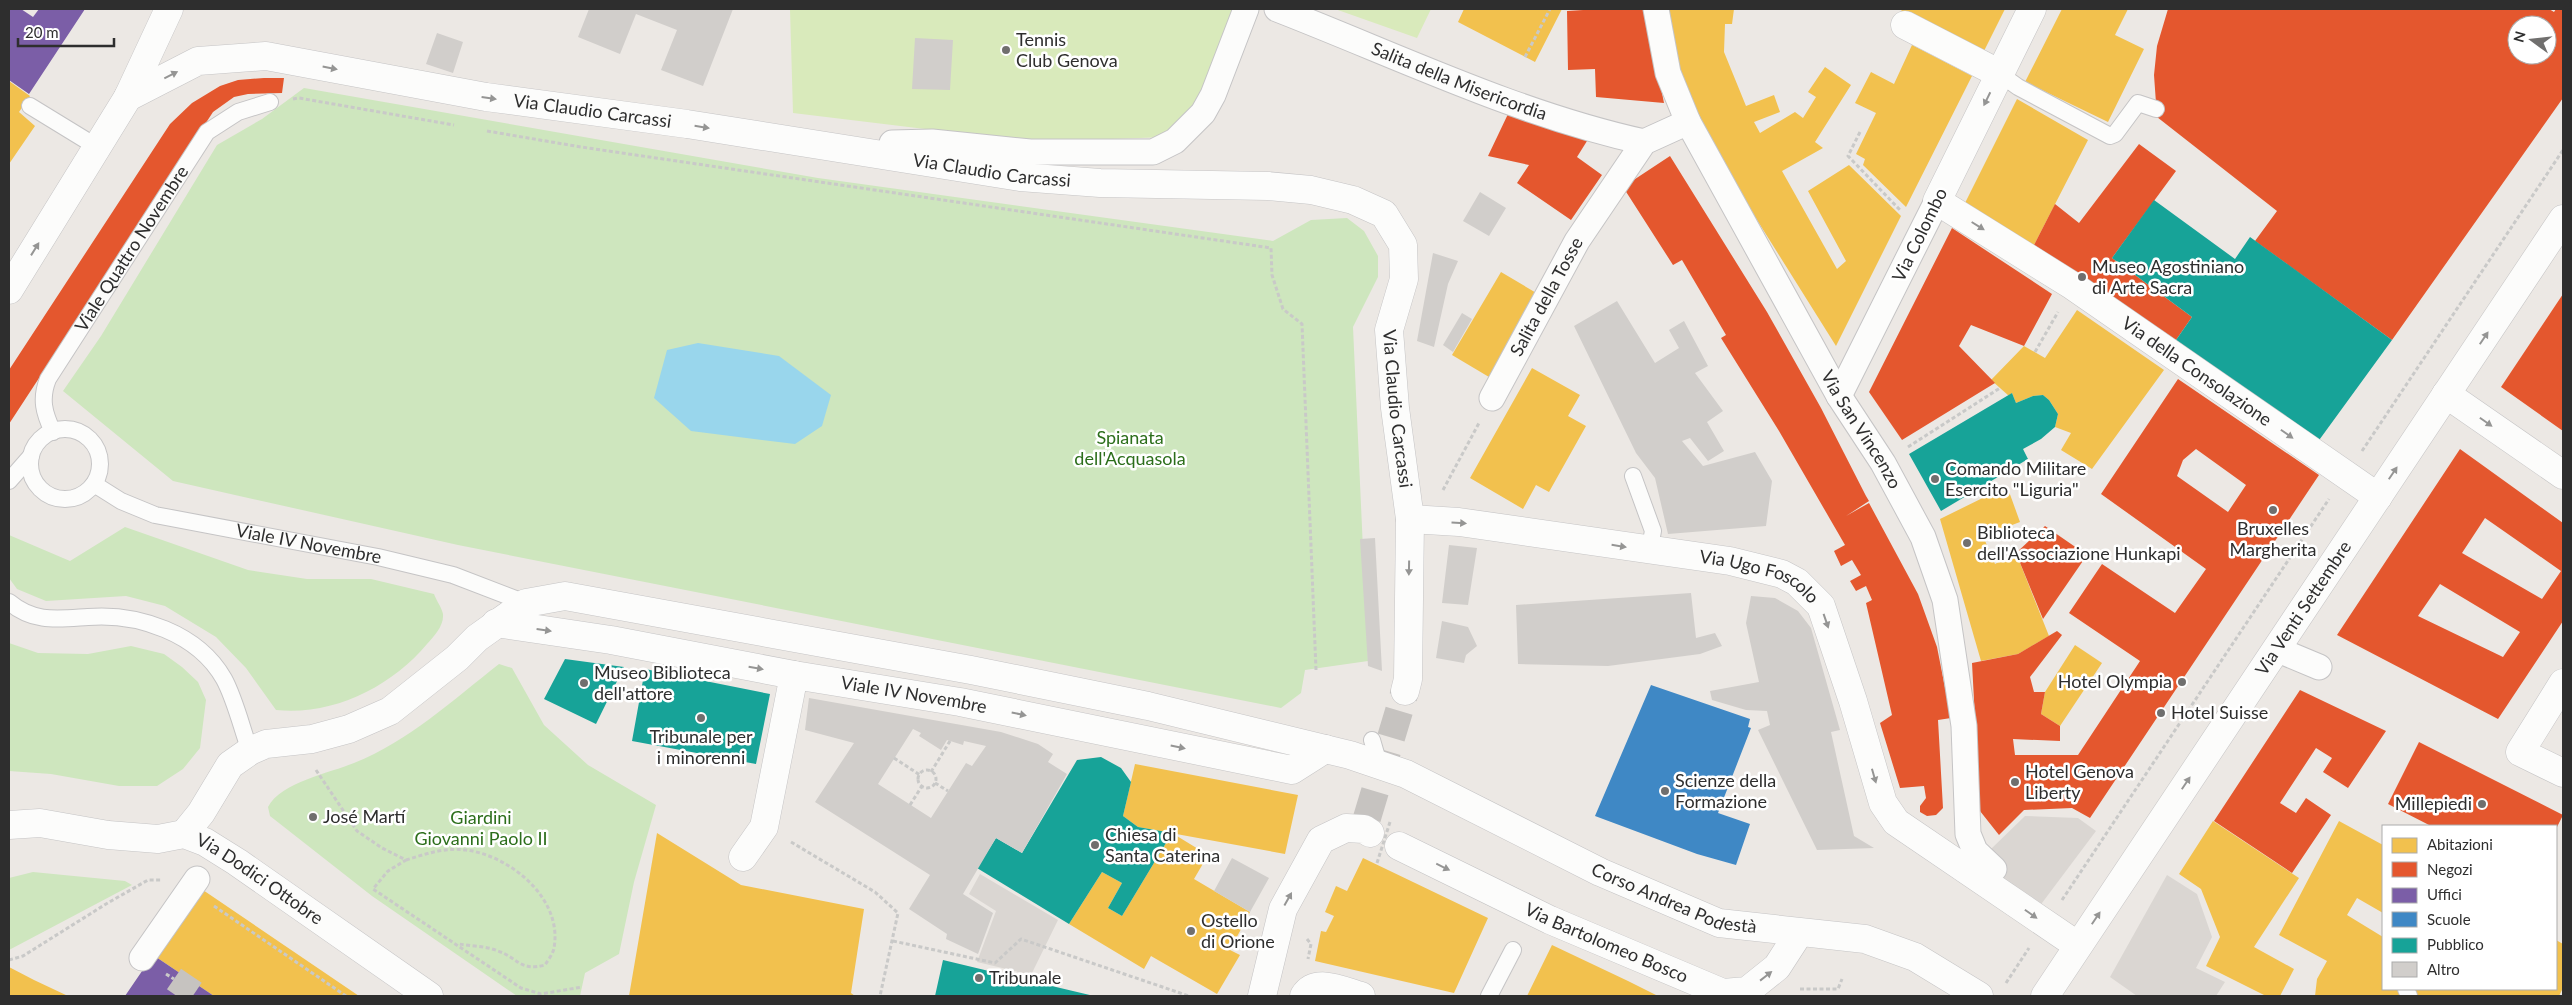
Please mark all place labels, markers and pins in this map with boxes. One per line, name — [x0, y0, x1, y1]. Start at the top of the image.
place label: Tennis Club Genova — [1016, 28, 1118, 71]
marker: Tennis Club Genova — [1000, 44, 1012, 56]
place label: Museo Agostiniano di Arte Sacra — [2092, 255, 2244, 298]
marker: Museo Agostiniano di Arte Sacra — [2076, 271, 2088, 283]
place label: Comando Militare Esercito "Liguria" — [1945, 457, 2086, 500]
marker: Comando Militare Esercito "Liguria" — [1929, 473, 1941, 485]
marker: Bruxelles Margherita — [2267, 504, 2279, 516]
place label: Bruxelles Margherita — [2230, 517, 2316, 560]
place label: Biblioteca dell'Associazione Hunkapi — [1977, 521, 2181, 564]
marker: Biblioteca dell'Associazione Hunkapi — [1961, 537, 1973, 549]
place label: Museo Biblioteca dell'attore — [594, 661, 731, 704]
place label: Hotel Olympia — [2058, 670, 2172, 692]
marker: Hotel Olympia — [2176, 676, 2188, 688]
marker: Museo Biblioteca dell'attore — [578, 677, 590, 689]
place label: Hotel Suisse — [2171, 701, 2268, 723]
marker: Hotel Suisse — [2155, 707, 2167, 719]
marker: Tribunale per i minorenni — [695, 712, 707, 724]
place label: Tribunale per i minorenni — [649, 725, 753, 768]
place label: Hotel Genova Liberty — [2025, 760, 2134, 803]
place label: Scienze della Formazione — [1675, 769, 1776, 812]
marker: Hotel Genova Liberty — [2009, 776, 2021, 788]
marker: Scienze della Formazione — [1659, 785, 1671, 797]
place label: Millepiedi — [2395, 792, 2472, 814]
marker: Millepiedi — [2476, 798, 2488, 810]
place label: José Martí — [323, 805, 406, 827]
marker: José Martí — [307, 811, 319, 823]
place label: Chiesa di Santa Caterina — [1105, 823, 1220, 866]
marker: Chiesa di Santa Caterina — [1089, 839, 1101, 851]
place label: Ostello di Orione — [1201, 909, 1275, 952]
marker: Ostello di Orione — [1185, 925, 1197, 937]
place label: Tribunale — [989, 966, 1061, 988]
marker: Tribunale — [973, 972, 985, 984]

